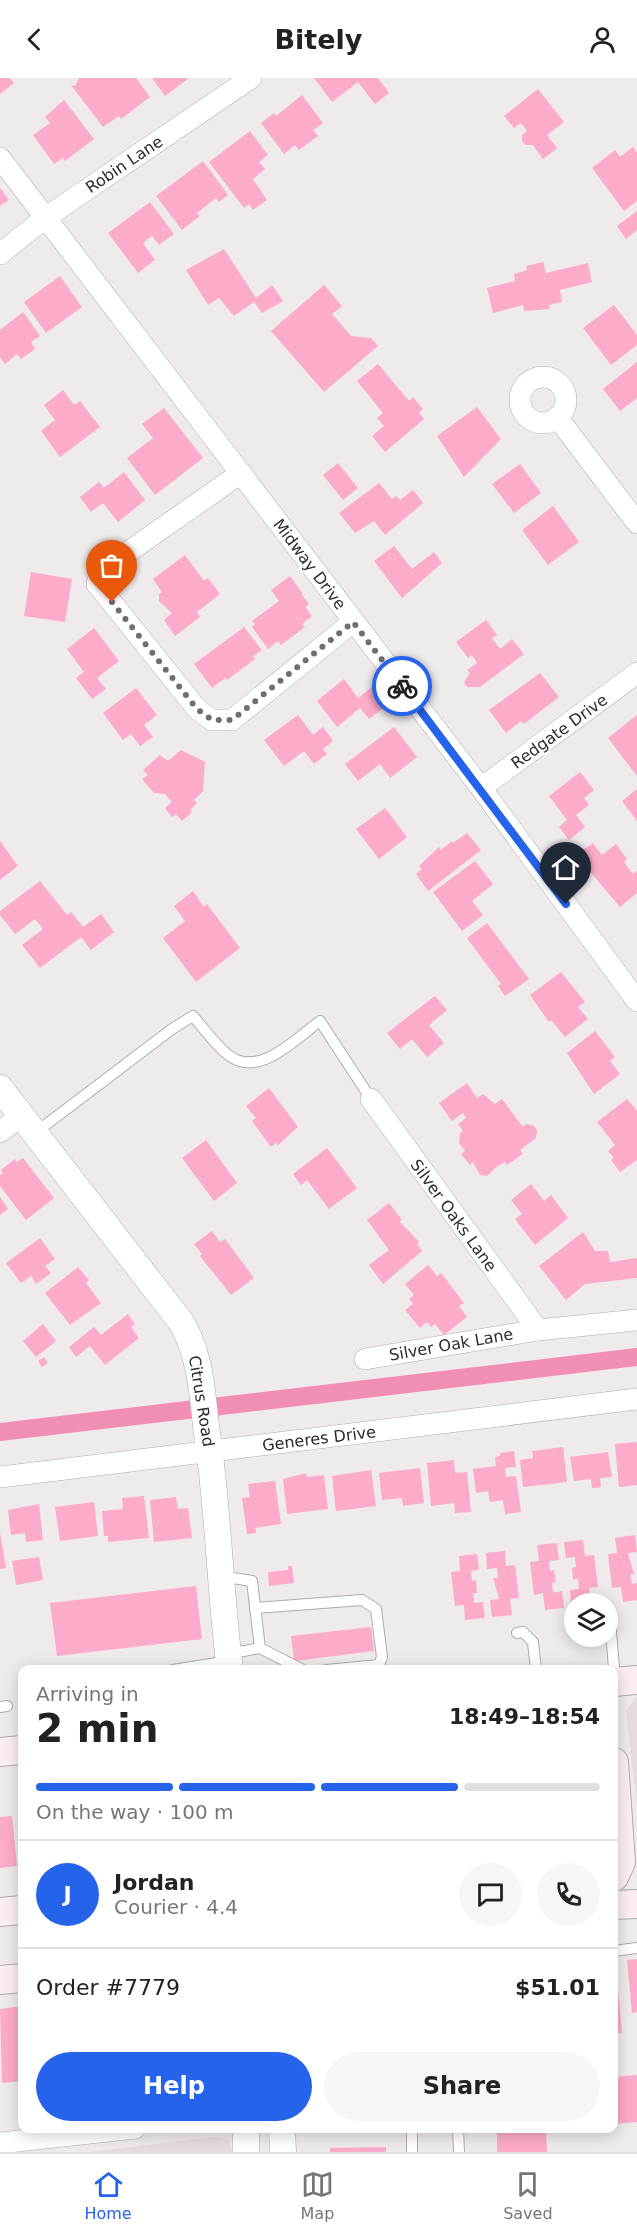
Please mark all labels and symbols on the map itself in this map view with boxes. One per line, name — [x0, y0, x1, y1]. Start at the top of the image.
street label: Robin Lane — [82, 132, 166, 197]
street label: Midway Drive — [269, 515, 350, 613]
pin — [86, 540, 137, 602]
courier — [372, 656, 432, 716]
street label: Redgate Drive — [508, 690, 611, 773]
pin — [540, 842, 591, 904]
street label: Silver Oaks Lane — [407, 1156, 501, 1275]
street label: Silver Oak Lane — [388, 1324, 515, 1365]
street label: Citrus Road — [185, 1354, 218, 1448]
street label: Generes Drive — [261, 1422, 377, 1455]

